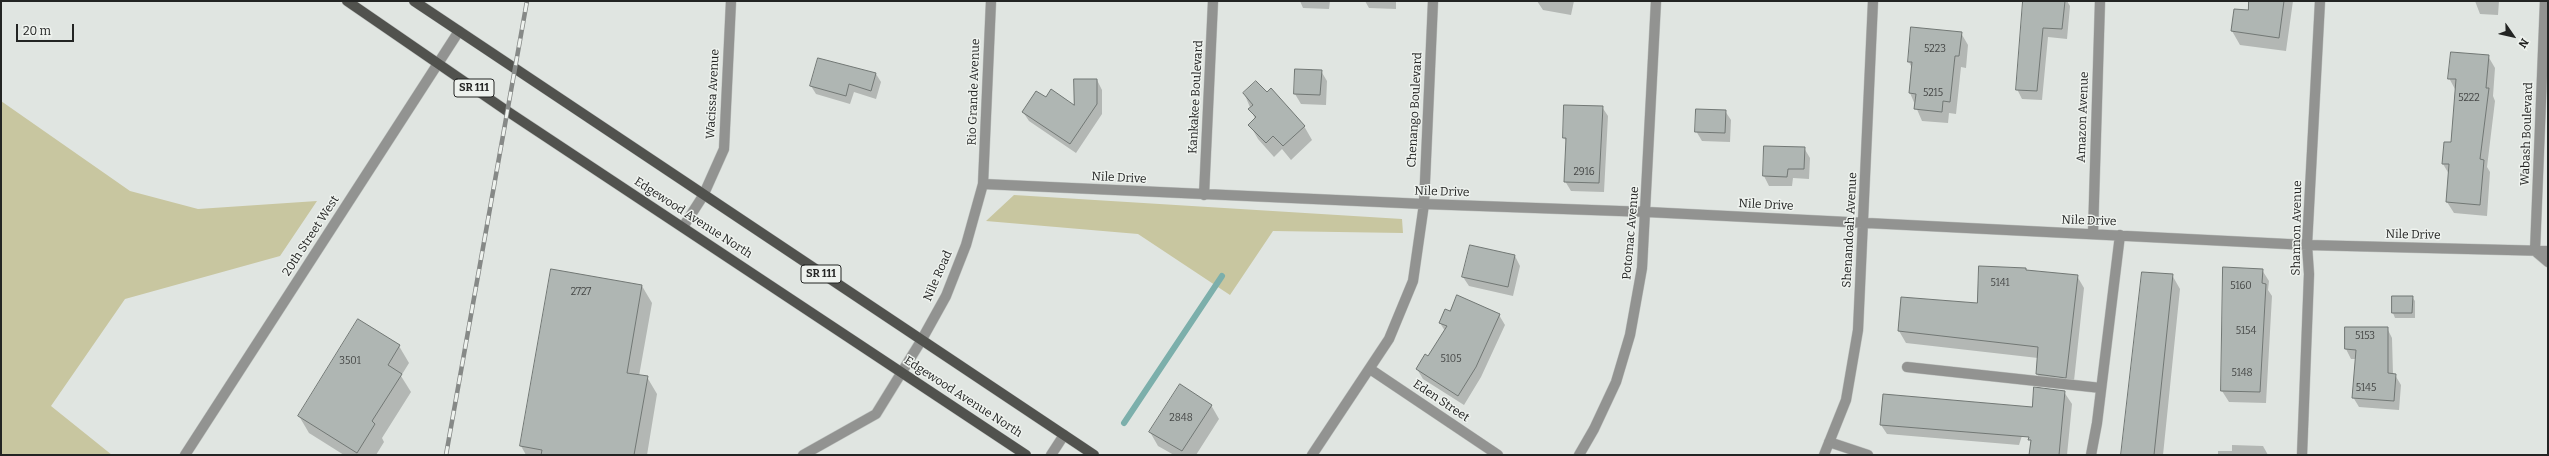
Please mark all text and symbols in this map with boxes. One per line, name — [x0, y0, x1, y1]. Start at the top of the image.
scale bar — [18, 16, 76, 42]
north arrow — [2493, 16, 2533, 56]
text: 20 m — [23, 24, 51, 38]
text: N — [2516, 36, 2531, 50]
street label: Rio Grande Avenue — [965, 38, 983, 146]
street label: Kankakee Boulevard — [1186, 40, 1206, 154]
house number: 5223 — [1924, 43, 1946, 55]
street label: Wacissa Avenue — [703, 49, 723, 139]
street label: Chenango Boulevard — [1405, 52, 1425, 168]
street label: Amazon Avenue — [2074, 71, 2092, 163]
road number: SR 111 — [454, 79, 494, 97]
street label: Wabash Boulevard — [2518, 82, 2536, 186]
house number: 5215 — [1923, 87, 1943, 99]
house number: 5222 — [2458, 92, 2480, 104]
house number: 2916 — [1573, 166, 1595, 178]
street label: Nile Drive — [1091, 169, 1147, 187]
street label: Shenandoah Avenue — [1840, 172, 1860, 288]
street label: Edgewood Avenue North — [631, 174, 755, 262]
street label: Shannon Avenue — [2289, 180, 2305, 276]
street label: Nile Drive — [1414, 184, 1470, 200]
street label: Potomac Avenue — [1620, 186, 1642, 280]
street label: 20th Street West — [280, 193, 342, 279]
street label: Nile Drive — [1738, 196, 1794, 214]
street label: Nile Drive — [2061, 213, 2117, 229]
street label: Nile Drive — [2385, 227, 2441, 243]
street label: Nile Road — [920, 249, 956, 303]
road number: SR 111 — [801, 265, 841, 283]
house number: 5141 — [1990, 277, 2010, 289]
house number: 5160 — [2230, 280, 2252, 292]
house number: 2727 — [571, 286, 591, 298]
house number: 5154 — [2236, 325, 2256, 337]
house number: 5153 — [2355, 330, 2375, 342]
street label: Edgewood Avenue North — [901, 353, 1025, 441]
house number: 5105 — [1440, 353, 1462, 365]
house number: 3501 — [339, 355, 361, 367]
house number: 5148 — [2231, 367, 2253, 379]
street label: Eden Street — [1410, 377, 1472, 425]
house number: 5145 — [2356, 382, 2376, 394]
house number: 2848 — [1169, 412, 1193, 424]

